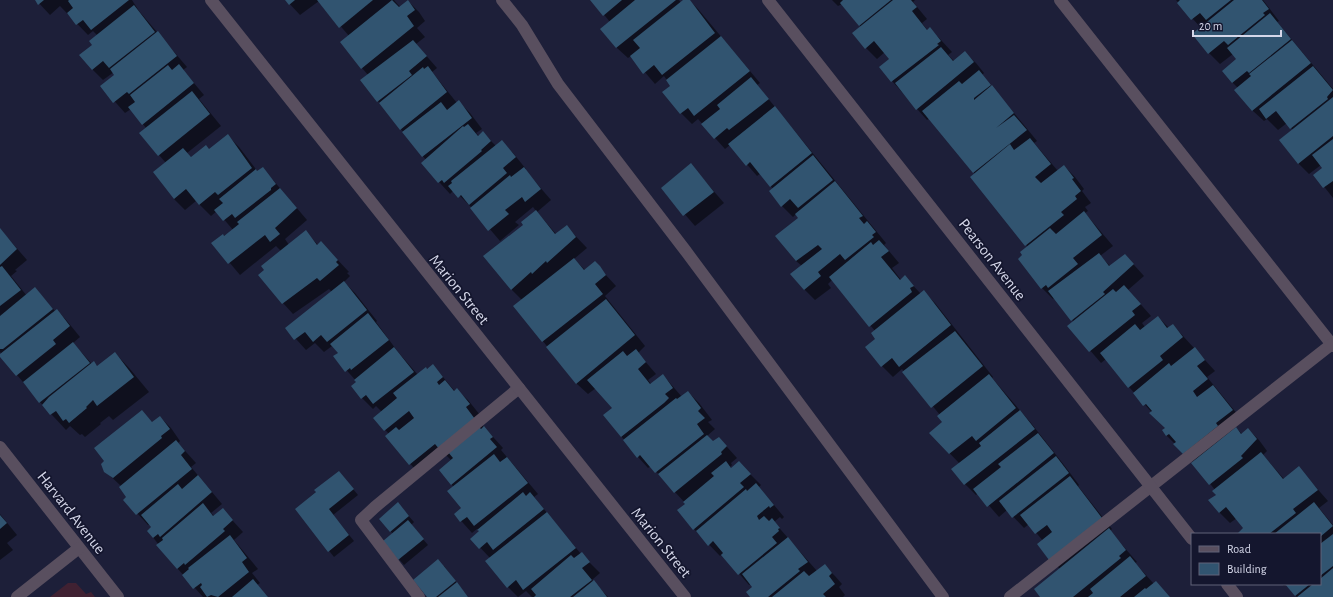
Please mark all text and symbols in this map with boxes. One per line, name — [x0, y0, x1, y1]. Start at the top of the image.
scale bar — [1193, 12, 1281, 38]
text: 20 m — [1199, 20, 1222, 32]
street label: Pearson Avenue — [956, 216, 1029, 303]
street label: Marion Street — [426, 252, 492, 328]
street label: Harvard Avenue — [34, 468, 108, 557]
street label: Marion Street — [628, 505, 694, 581]
legend — [1191, 533, 1321, 585]
text: Road — [1227, 543, 1251, 555]
text: Building — [1227, 563, 1267, 575]

